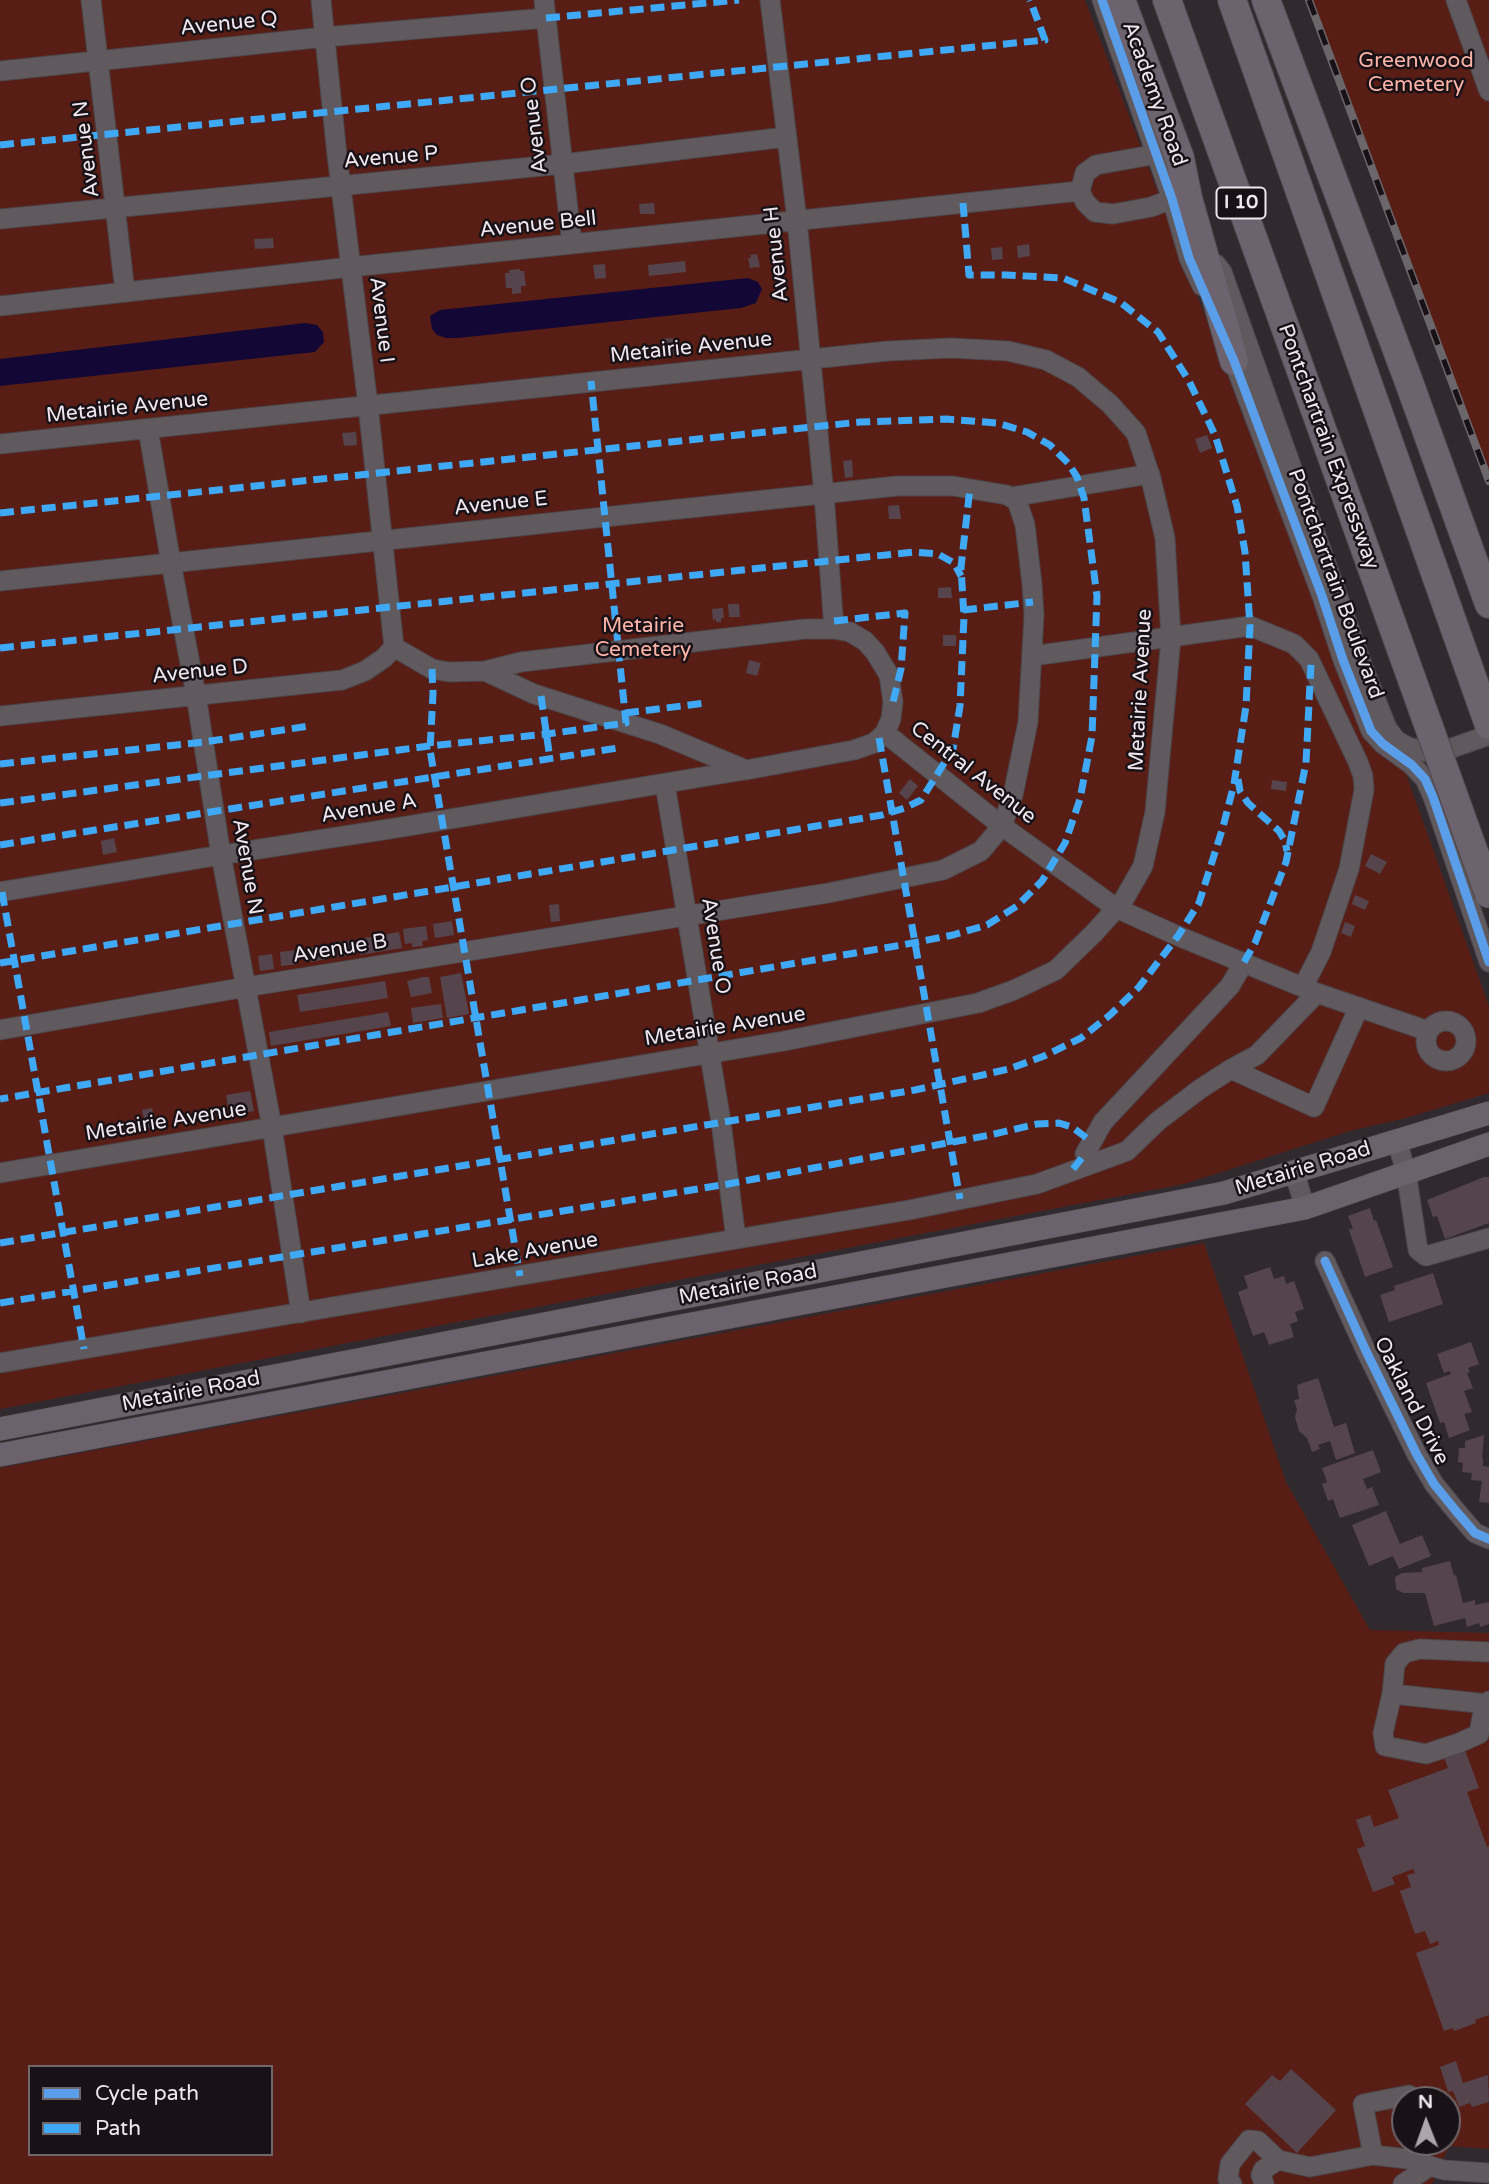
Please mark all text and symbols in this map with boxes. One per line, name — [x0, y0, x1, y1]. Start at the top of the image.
street label: Avenue Q — [179, 6, 279, 42]
street label: Academy Road — [1116, 18, 1192, 170]
park label: Greenwood Cemetery — [1358, 48, 1474, 98]
street label: Avenue O — [517, 75, 553, 175]
street label: Avenue N — [69, 99, 105, 199]
street label: Avenue P — [343, 141, 439, 175]
road number: I 10 — [1216, 188, 1266, 218]
street label: Avenue H — [759, 205, 795, 303]
street label: Avenue Bell — [478, 206, 598, 244]
street label: Avenue I — [363, 275, 399, 365]
street label: Pontchartrain Expressway — [1272, 321, 1384, 573]
street label: Metairie Avenue — [609, 327, 773, 369]
street label: Metairie Avenue — [45, 387, 209, 429]
street label: Pontchartrain Boulevard — [1282, 466, 1388, 702]
street label: Avenue E — [453, 487, 549, 521]
street label: Metairie Avenue — [1124, 608, 1158, 772]
park label: Metairie Cemetery — [595, 613, 691, 663]
street label: Avenue D — [151, 654, 249, 690]
street label: Central Avenue — [905, 716, 1041, 830]
street label: Avenue A — [319, 789, 419, 829]
street label: Avenue N — [226, 817, 268, 917]
street label: Avenue O — [695, 896, 735, 996]
street label: Avenue B — [291, 929, 389, 969]
street label: Metairie Avenue — [643, 1002, 807, 1052]
street label: Metairie Avenue — [84, 1097, 248, 1147]
street label: Metairie Road — [1232, 1136, 1374, 1202]
street label: Lake Avenue — [470, 1228, 600, 1274]
street label: Metairie Road — [677, 1259, 819, 1311]
street label: Oakland Drive — [1368, 1333, 1454, 1469]
street label: Metairie Road — [120, 1366, 262, 1418]
legend — [28, 2065, 273, 2156]
text: Cycle path — [95, 2081, 199, 2106]
north arrow — [1391, 2086, 1461, 2156]
text: N — [1418, 2091, 1433, 2113]
text: Path — [95, 2116, 141, 2141]

